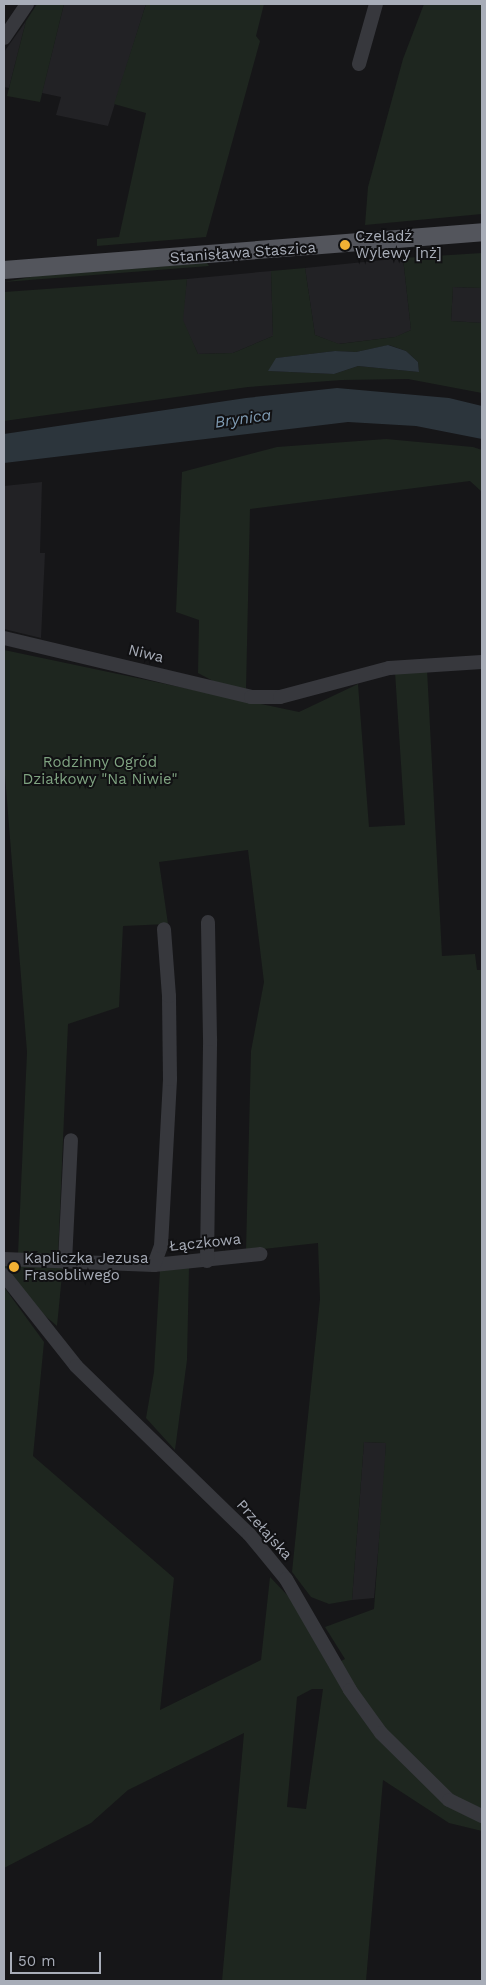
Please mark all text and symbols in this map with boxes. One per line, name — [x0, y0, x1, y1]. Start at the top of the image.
place label: Czeladź Wylewy [nż] — [355, 227, 442, 262]
street label: Stanisława Staszica — [169, 239, 317, 267]
marker: Czeladź Wylewy [nż] — [339, 239, 351, 251]
water label: Brynica — [214, 406, 272, 432]
street label: Niwa — [126, 641, 166, 667]
park label: Rodzinny Ogród Działkowy "Na Niwie" — [22, 753, 178, 788]
street label: Łączkowa — [168, 1230, 242, 1256]
place label: Kapliczka Jezusa Frasobliwego — [24, 1249, 149, 1284]
marker: Kapliczka Jezusa Frasobliwego — [8, 1261, 20, 1273]
street label: Przełajska — [232, 1496, 296, 1564]
scale bar — [12, 1942, 104, 1974]
text: 50 m — [18, 1952, 55, 1970]

